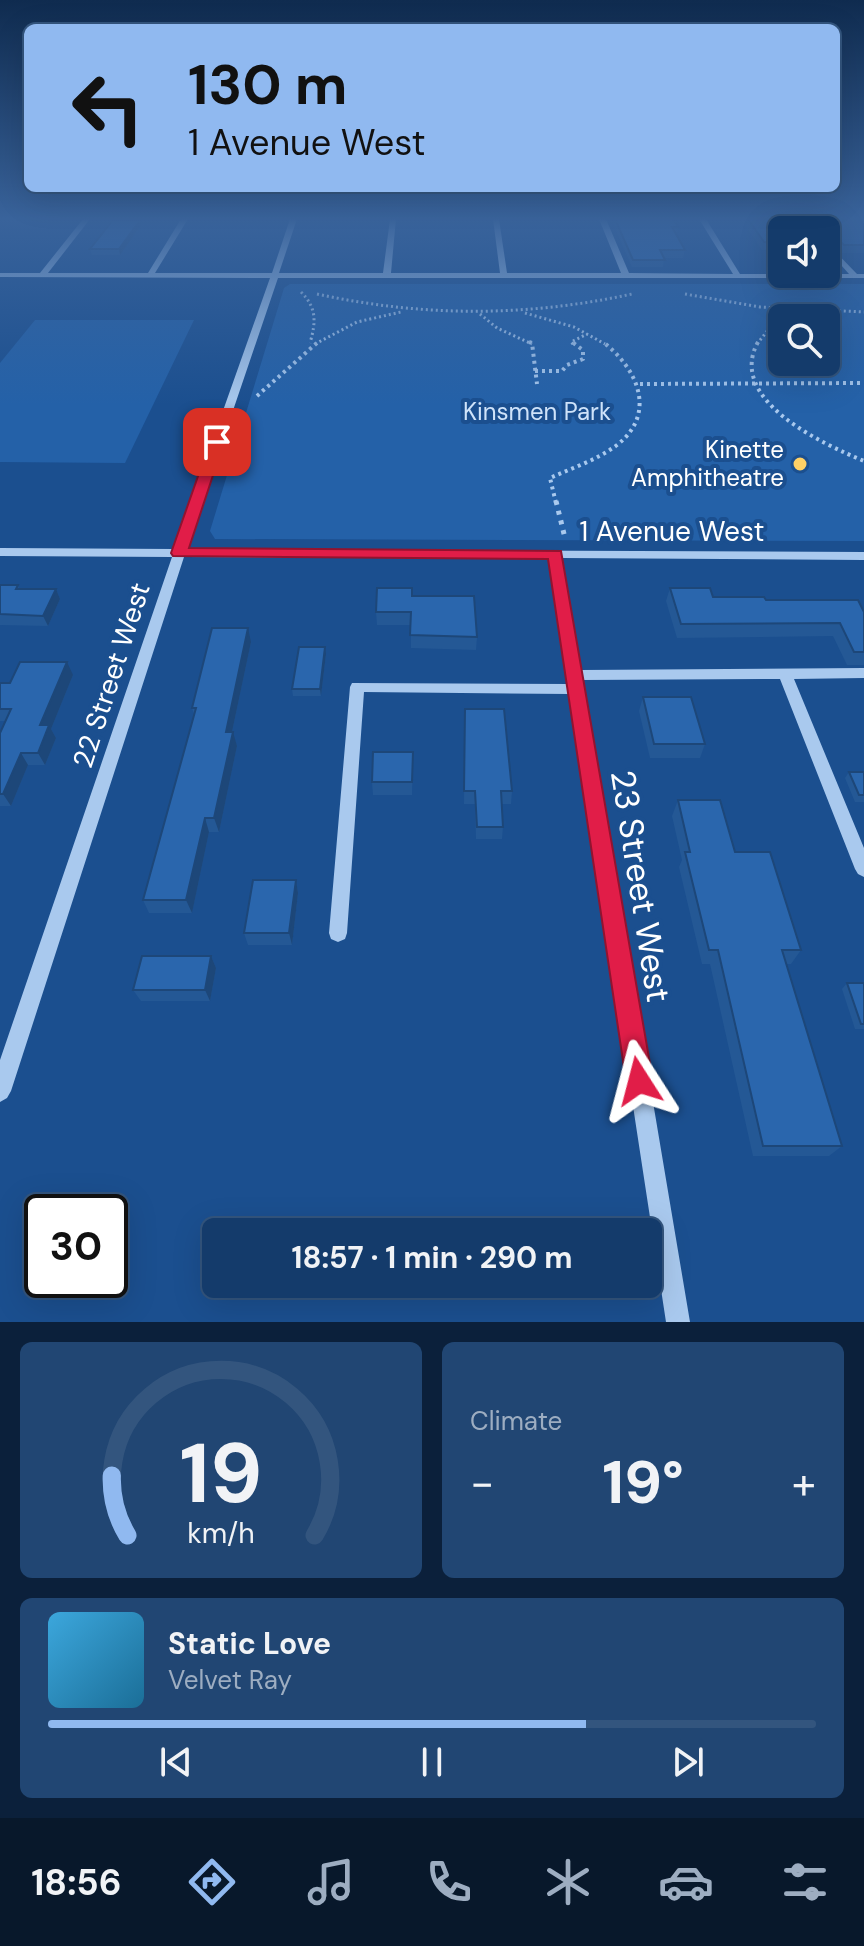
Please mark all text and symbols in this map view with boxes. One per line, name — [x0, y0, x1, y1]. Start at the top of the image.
text: 130 m — [188, 48, 347, 121]
icon: left — [56, 56, 160, 160]
text: 1 Avenue West — [188, 119, 426, 166]
map controls — [768, 216, 840, 376]
button: sound — [768, 216, 840, 288]
button: search — [768, 304, 840, 376]
park label: Kinsmen Park — [463, 396, 611, 427]
pin — [183, 408, 251, 476]
icon: arrive — [195, 420, 239, 464]
place label: Kinette Amphitheatre — [631, 434, 784, 493]
marker: Kinette Amphitheatre — [791, 455, 809, 473]
street label: 1 Avenue West — [580, 513, 764, 550]
street label: 22 Street West — [64, 578, 159, 772]
street label: 23 Street West — [600, 767, 681, 1005]
position arrow — [597, 1039, 681, 1123]
speed limit sign: 30 — [24, 1194, 128, 1298]
text: 18:57 · 1 min · 290 m — [292, 1238, 572, 1277]
text: Climate — [470, 1404, 562, 1438]
text: 19 — [179, 1419, 263, 1528]
text: 19° — [602, 1443, 684, 1522]
text: − — [470, 1454, 494, 1512]
text: + — [792, 1454, 816, 1512]
text: km/h — [187, 1515, 255, 1552]
text: Static Love — [168, 1624, 331, 1663]
text: Velvet Ray — [168, 1663, 292, 1697]
icon: previous — [154, 1740, 198, 1784]
icon: pause — [410, 1740, 454, 1784]
icon: next — [666, 1740, 710, 1784]
icon: directions — [184, 1854, 240, 1910]
icon: music — [303, 1854, 359, 1910]
icon: phone — [421, 1854, 477, 1910]
icon: climate — [540, 1854, 596, 1910]
icon: car — [658, 1854, 714, 1910]
icon: filters — [777, 1854, 833, 1910]
text: 18:56 — [31, 1859, 122, 1906]

